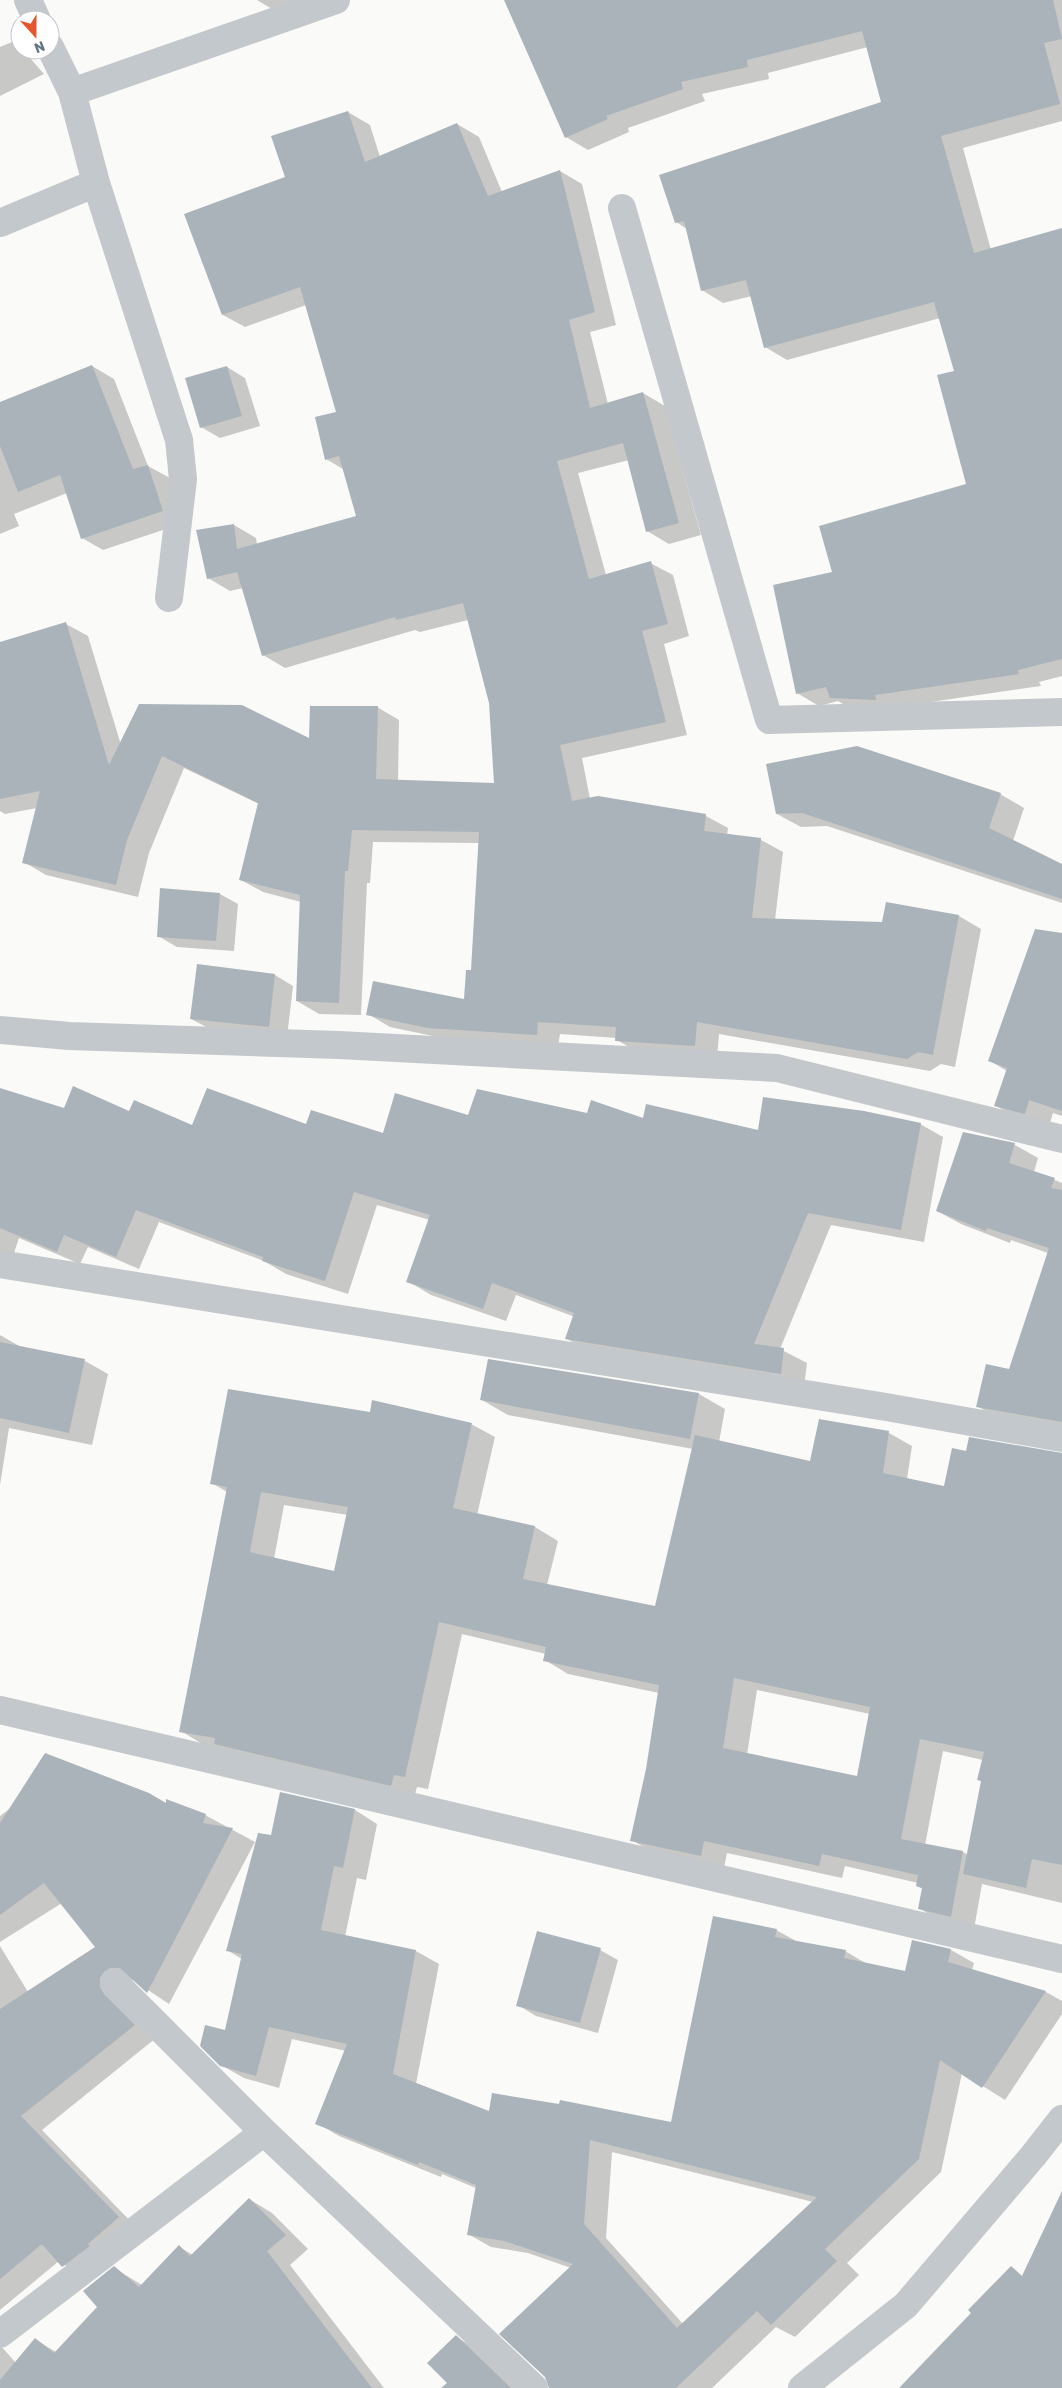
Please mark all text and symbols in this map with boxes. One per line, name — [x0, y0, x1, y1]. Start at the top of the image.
north arrow — [10, 10, 60, 60]
text: N — [32, 37, 47, 56]

